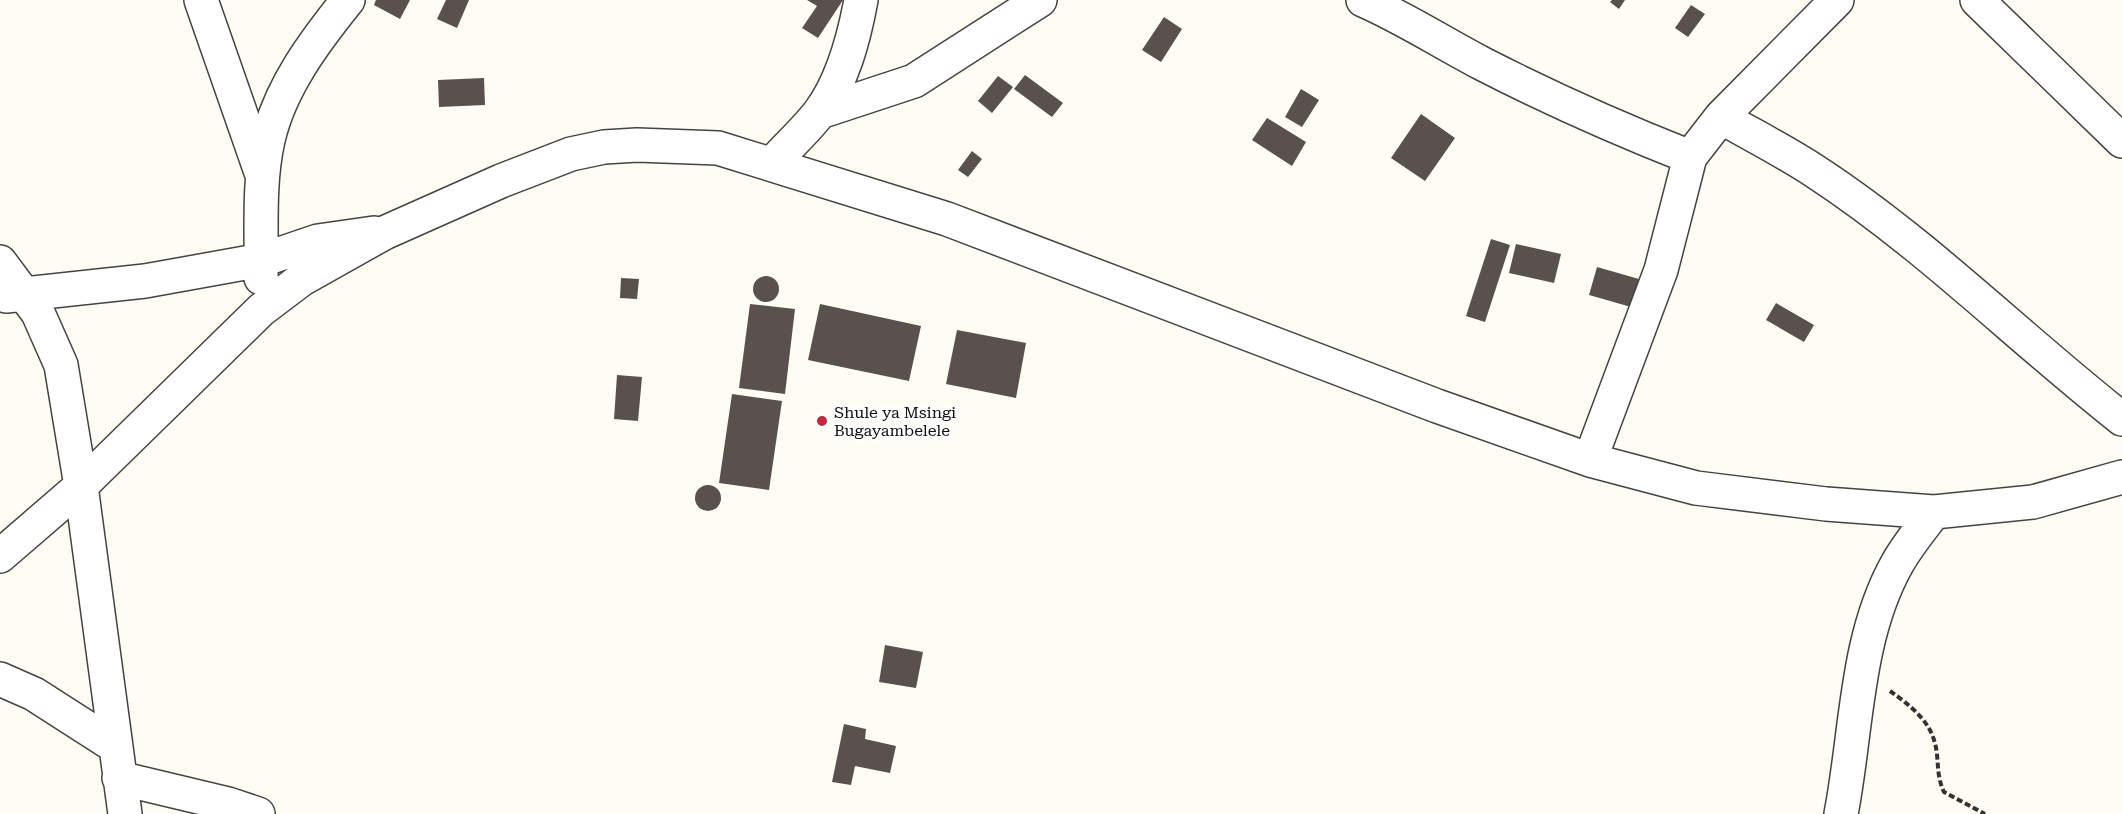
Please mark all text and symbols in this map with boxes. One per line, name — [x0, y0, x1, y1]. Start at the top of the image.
place label: Shule ya Msingi Bugayambelele — [834, 403, 956, 440]
marker: Shule ya Msingi Bugayambelele — [815, 414, 829, 428]

